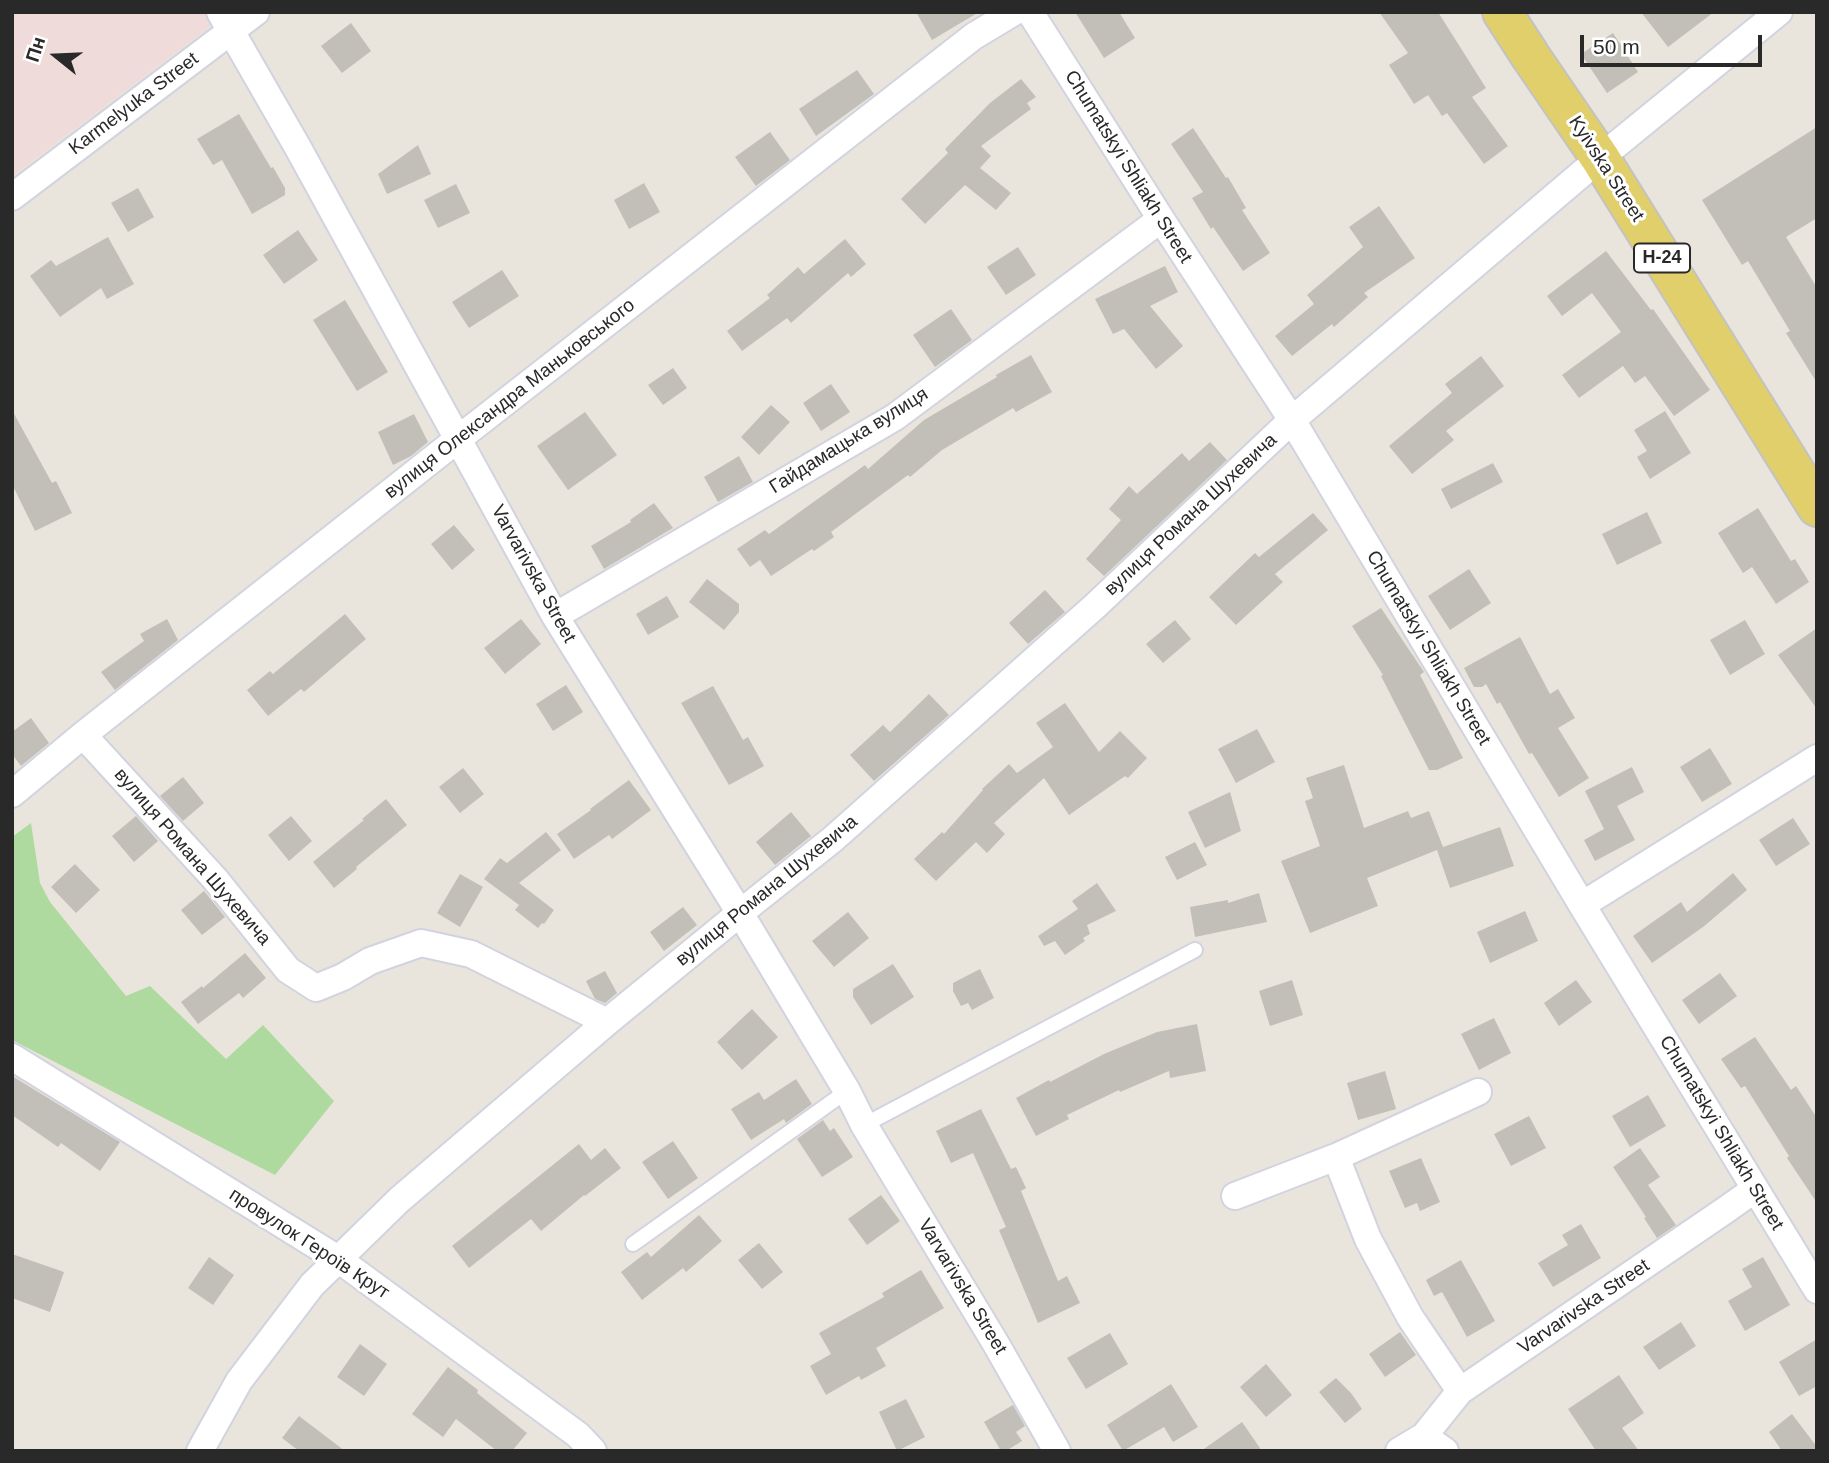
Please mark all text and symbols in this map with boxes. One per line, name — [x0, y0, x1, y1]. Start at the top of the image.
north arrow — [21, 21, 91, 91]
scale bar — [1584, 21, 1766, 65]
text: Пн — [22, 34, 49, 65]
text: 50 m — [1593, 35, 1640, 58]
street label: Karmelyuka Street — [65, 48, 203, 160]
street label: Chumatskyi Shliakh Street — [1059, 66, 1197, 268]
street label: Kyivska Street — [1563, 112, 1649, 226]
road number: Н-24 — [1634, 244, 1690, 272]
street label: вулиця Олександра Маньковського — [380, 294, 640, 504]
street label: Гайдамацька вулиця — [766, 383, 932, 499]
street label: вулиця Романа Шухевича — [1100, 429, 1282, 601]
street label: Varvarivska Street — [486, 501, 580, 647]
street label: Chumatskyi Shliakh Street — [1361, 547, 1495, 749]
street label: вулиця Романа Шухевича — [109, 764, 275, 950]
street label: вулиця Романа Шухевича — [672, 811, 862, 971]
street label: Chumatskyi Shliakh Street — [1654, 1032, 1788, 1234]
street label: провулок Героїв Крут — [225, 1184, 393, 1304]
street label: Varvarivska Street — [913, 1215, 1011, 1359]
street label: Varvarivska Street — [1514, 1255, 1654, 1359]

